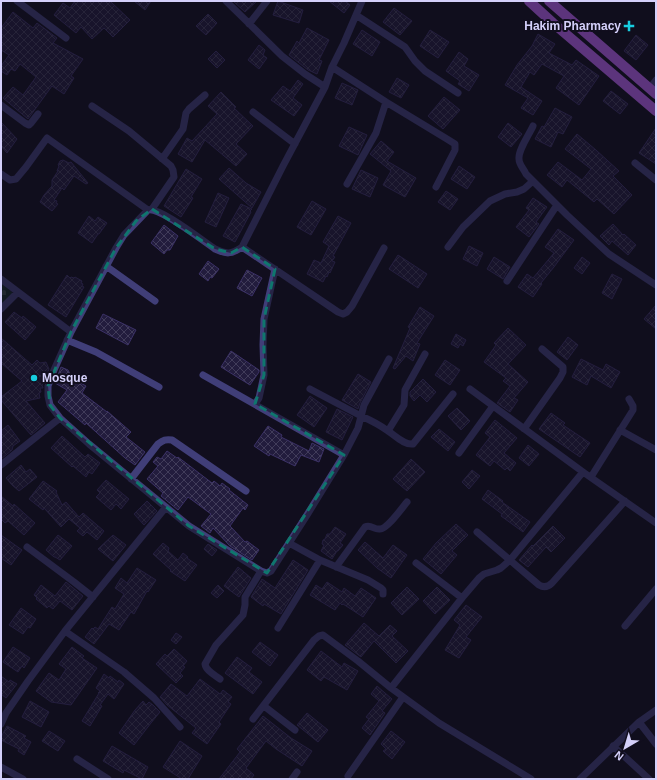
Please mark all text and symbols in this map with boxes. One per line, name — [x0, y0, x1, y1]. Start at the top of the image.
place label: Hakim Pharmacy — [524, 19, 621, 33]
marker: Hakim Pharmacy — [624, 21, 634, 31]
place label: Mosque — [42, 371, 88, 385]
marker: Mosque — [29, 373, 39, 383]
north arrow — [605, 728, 645, 768]
text: N — [612, 749, 626, 763]

